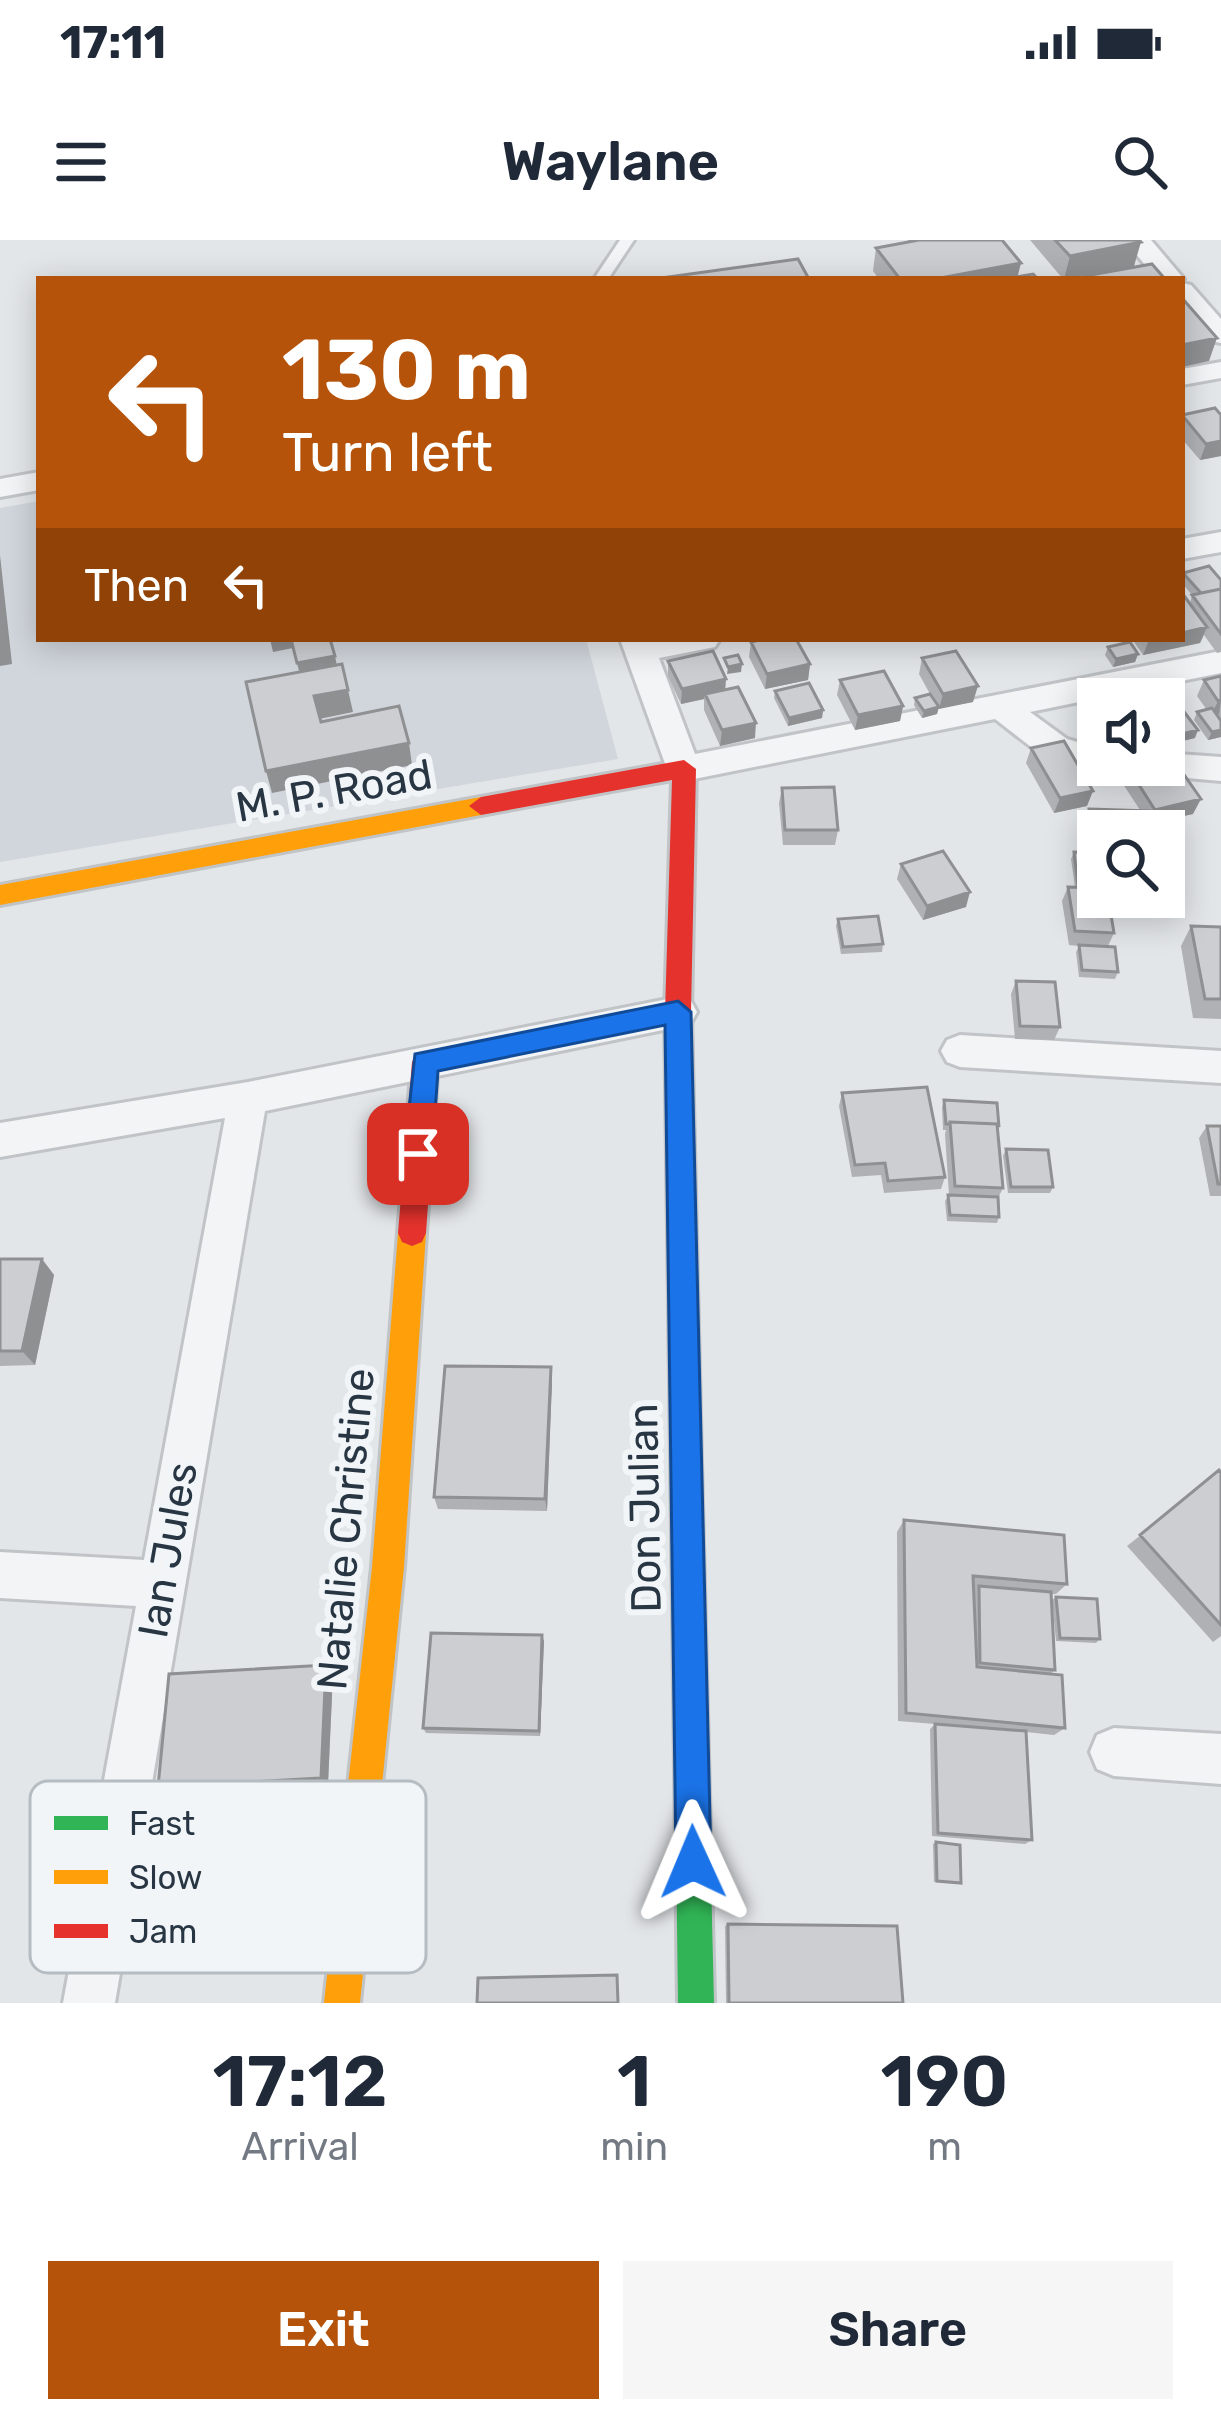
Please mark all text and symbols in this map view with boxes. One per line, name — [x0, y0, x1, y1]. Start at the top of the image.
text: 17:11 — [60, 16, 166, 69]
icon: menu — [48, 129, 114, 195]
icon: search — [1107, 129, 1173, 195]
text: Waylane — [502, 130, 719, 194]
text: 130 m — [282, 320, 531, 420]
icon: left — [84, 324, 240, 480]
text: Turn left — [282, 421, 493, 485]
icon: left — [213, 552, 279, 618]
text: Then — [84, 559, 189, 612]
map controls — [1077, 678, 1185, 918]
button: sound — [1077, 678, 1185, 786]
street label: M. P. Road — [232, 749, 436, 833]
button: search — [1077, 810, 1185, 918]
pin — [367, 1103, 469, 1205]
icon: arrive — [385, 1121, 451, 1187]
street label: Natalie Christine — [307, 1366, 385, 1692]
street label: Don Julian — [618, 1403, 672, 1613]
street label: Ian Jules — [128, 1458, 208, 1642]
legend — [30, 1781, 426, 1973]
position arrow — [630, 1799, 756, 1925]
text: Fast — [129, 1804, 195, 1843]
text: Slow — [129, 1858, 203, 1897]
text: Jam — [129, 1912, 197, 1951]
text: 17:12 — [213, 2039, 388, 2124]
text: 1 — [617, 2039, 651, 2124]
text: 190 — [881, 2039, 1008, 2124]
text: Arrival — [242, 2124, 359, 2170]
text: min — [600, 2124, 668, 2170]
text: m — [927, 2124, 962, 2170]
button: Exit — [48, 2261, 599, 2399]
button: Share — [623, 2261, 1173, 2399]

